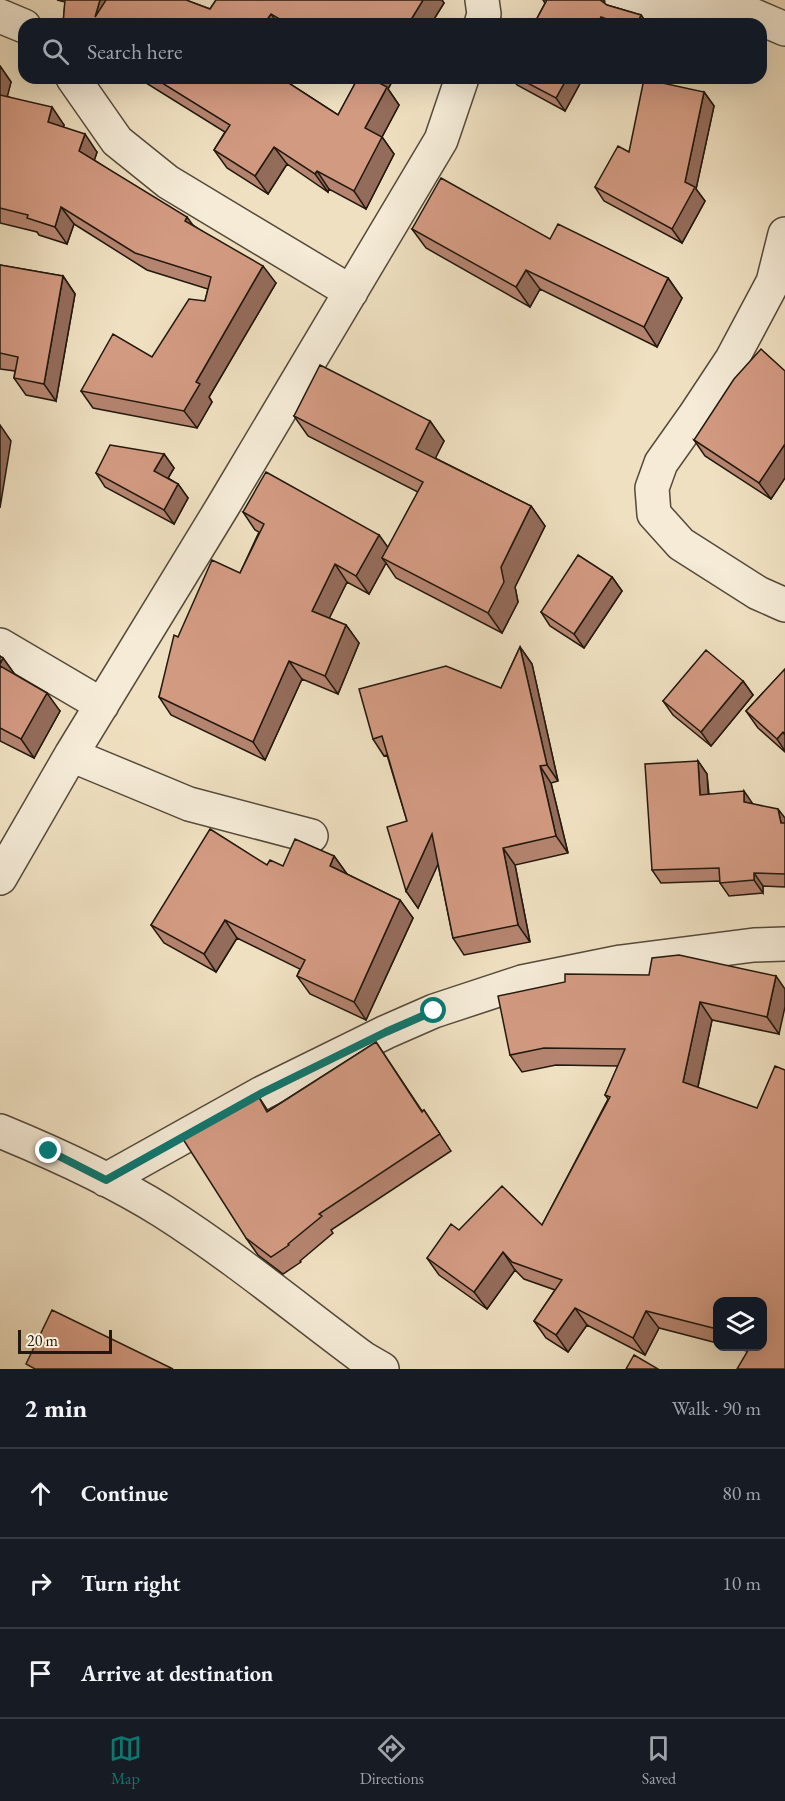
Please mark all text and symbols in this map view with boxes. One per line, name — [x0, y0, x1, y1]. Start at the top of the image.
search box — [18, 18, 767, 84]
icon: search — [39, 35, 72, 68]
text: Search here — [87, 37, 182, 66]
route start — [420, 997, 446, 1023]
route end — [35, 1137, 61, 1163]
map controls — [713, 1297, 767, 1351]
button: layers — [713, 1297, 767, 1351]
scale bar — [18, 1327, 112, 1354]
text: 20 m — [27, 1330, 58, 1351]
text: 2 min — [24, 1391, 87, 1425]
text: Walk · 90 m — [672, 1395, 761, 1421]
icon: ahead — [24, 1477, 57, 1510]
text: Continue — [81, 1479, 168, 1508]
text: 80 m — [722, 1480, 761, 1506]
icon: right — [24, 1567, 57, 1600]
text: Turn right — [81, 1569, 180, 1598]
text: 10 m — [722, 1570, 761, 1596]
icon: arrive — [24, 1657, 57, 1690]
text: Arrive at destination — [81, 1659, 273, 1688]
tab: Map — [109, 1732, 142, 1789]
tab: Directions — [360, 1732, 424, 1789]
tab: Saved — [642, 1732, 676, 1789]

